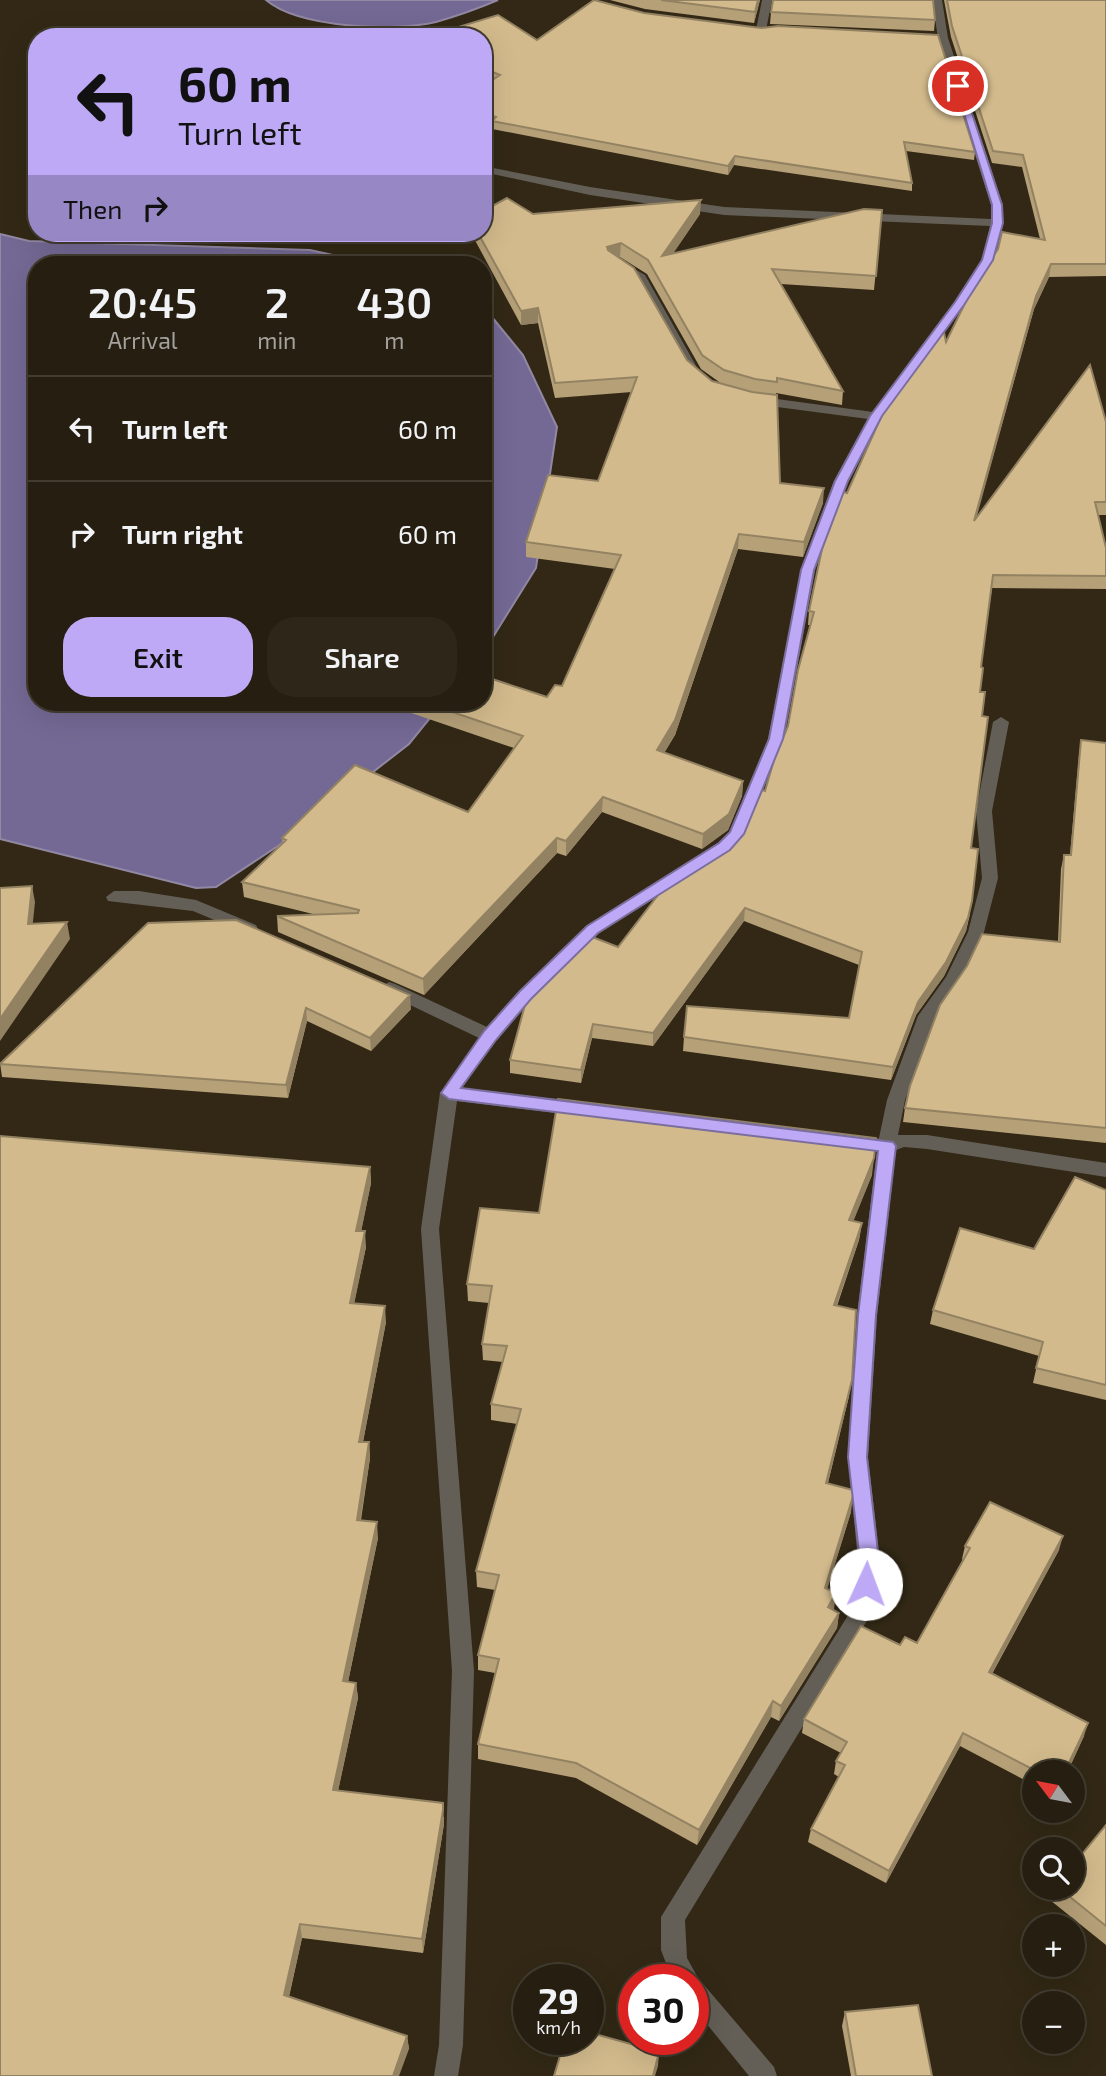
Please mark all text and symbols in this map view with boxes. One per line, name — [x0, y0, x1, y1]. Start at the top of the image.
text: 60 m — [178, 53, 292, 112]
icon: left — [63, 56, 154, 147]
pin — [928, 56, 988, 116]
icon: arrive — [939, 67, 977, 105]
text: Turn left — [178, 113, 302, 151]
icon: right — [136, 189, 174, 227]
text: Then — [63, 193, 122, 224]
text: 20:45 — [88, 276, 198, 326]
text: 2 — [265, 276, 289, 326]
text: 430 — [356, 276, 432, 326]
text: Arrival — [108, 326, 178, 354]
text: min — [257, 326, 296, 354]
text: m — [384, 326, 404, 354]
icon: left — [63, 410, 101, 448]
text: Turn left — [122, 413, 228, 444]
text: 60 m — [398, 413, 457, 444]
icon: right — [63, 515, 101, 553]
text: Turn right — [122, 518, 243, 549]
text: 60 m — [398, 518, 457, 549]
button: Exit — [63, 617, 253, 697]
button: Share — [267, 617, 457, 697]
position arrow — [829, 1547, 903, 1621]
north arrow — [1022, 1760, 1085, 1824]
map controls — [1022, 1760, 1085, 2054]
button: search — [1022, 1837, 1085, 1900]
button: + — [1022, 1914, 1085, 1977]
speed limit sign: 30 — [618, 1964, 709, 2055]
text: 29 — [538, 1979, 579, 2021]
button: − — [1022, 1991, 1085, 2054]
text: km/h — [536, 2016, 581, 2038]

